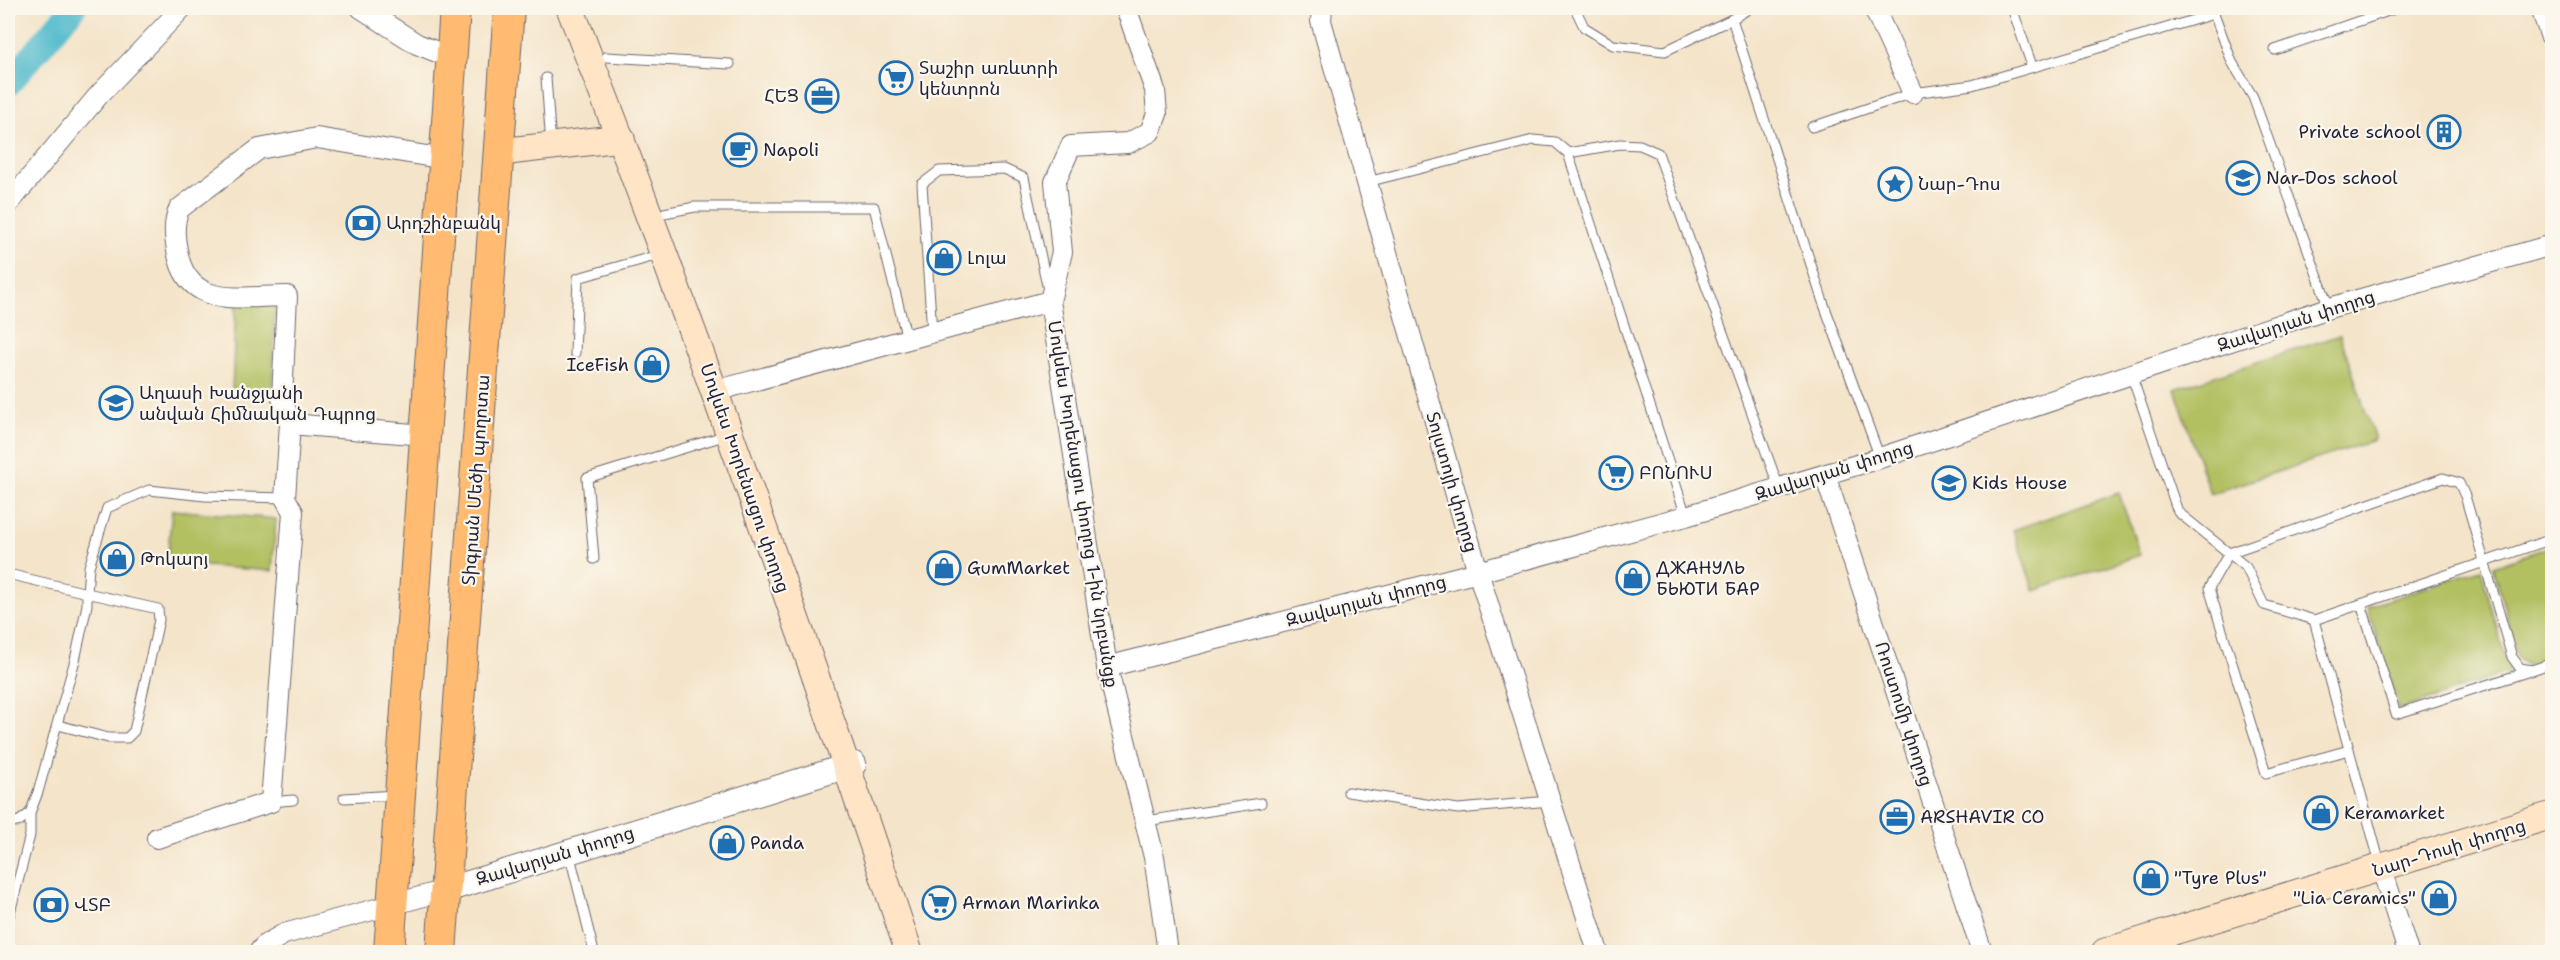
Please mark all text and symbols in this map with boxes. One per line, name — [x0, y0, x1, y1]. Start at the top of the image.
place label: Տաշիր առևտրի կենտրոն — [919, 56, 1058, 101]
supermarket icon: Տաշիր առևտրի կենտրոն — [878, 60, 914, 96]
office icon: ՀԵՑ — [804, 78, 840, 114]
place label: ՀԵՑ — [764, 84, 799, 108]
building icon: Private school — [2426, 114, 2462, 150]
place label: Private school — [2299, 120, 2422, 144]
cafe icon: Napoli — [722, 132, 758, 168]
place label: Napoli — [763, 138, 819, 162]
school or university icon: Nar-Dos school — [2225, 160, 2261, 196]
place icon: Նար-Դոս — [1877, 166, 1913, 202]
place label: Nar-Dos school — [2266, 166, 2398, 190]
place label: Նար-Դոս — [1918, 172, 2001, 196]
bank icon: Արդշինբանկ — [345, 205, 381, 241]
place label: Արդշինբանկ — [386, 211, 501, 235]
shop icon: Լոլա — [926, 240, 962, 276]
place label: Լոլա — [967, 246, 1007, 270]
street label: Զավարյան փողոց — [2214, 284, 2378, 358]
street label: Մովսես Խորենացու փողոց 1-ին նրբանցք — [1042, 319, 1124, 689]
shop icon: IceFish — [634, 347, 670, 383]
place label: IceFish — [567, 353, 629, 377]
street label: Մովսես Խորենացու փողոց — [694, 360, 796, 596]
street label: Տիգրան Մեծի պողոտա — [457, 374, 495, 586]
place label: Աղասի Խանջյանի անվան Հիմնական Դպրոց — [139, 381, 376, 426]
school or university icon: Աղասի Խանջյանի անվան Հիմնական Դպրոց — [98, 385, 134, 421]
street label: Տոլստոյի փողոց — [1420, 409, 1484, 555]
street label: Զավարյան փողոց — [1752, 436, 1916, 506]
supermarket icon: ԲՈՆՈՒՍ — [1598, 455, 1634, 491]
place label: ԲՈՆՈՒՍ — [1639, 461, 1713, 485]
school or university icon: Kids House — [1931, 465, 1967, 501]
place label: Kids House — [1972, 471, 2068, 495]
shop icon: Թոկարյ — [99, 541, 135, 577]
place label: Թոկարյ — [140, 547, 208, 571]
shop icon: GumMarket — [926, 550, 962, 586]
place label: GumMarket — [967, 556, 1070, 580]
place label: ДЖАНУЛЬ БЬЮТИ БАР — [1656, 556, 1760, 601]
shop icon: ДЖАНУЛЬ БЬЮТИ БАР — [1615, 560, 1651, 596]
street label: Զավարյան փողոց — [1283, 569, 1449, 633]
street label: Ռոստոմի փողոց — [1869, 639, 1939, 789]
shop icon: Keramarket — [2303, 795, 2339, 831]
office icon: ARSHAVIR CO — [1879, 799, 1915, 835]
place label: Keramarket — [2344, 801, 2445, 825]
place label: ARSHAVIR CO — [1920, 805, 2045, 829]
street label: Նար-Դոսի փողոց — [2370, 813, 2528, 883]
street label: Զավարյան փողոց — [473, 821, 637, 891]
shop icon: Panda — [709, 825, 745, 861]
place label: Panda — [750, 831, 804, 855]
shop icon: "Tyre Plus" — [2133, 860, 2169, 896]
place label: "Tyre Plus" — [2174, 866, 2267, 890]
shop icon: "Lia Ceramics" — [2421, 880, 2457, 916]
supermarket icon: Arman Marinka — [921, 885, 957, 921]
place label: "Lia Ceramics" — [2293, 886, 2416, 910]
bank icon: ՎՏԲ — [33, 887, 69, 923]
place label: Arman Marinka — [962, 891, 1099, 915]
place label: ՎՏԲ — [74, 893, 111, 917]

